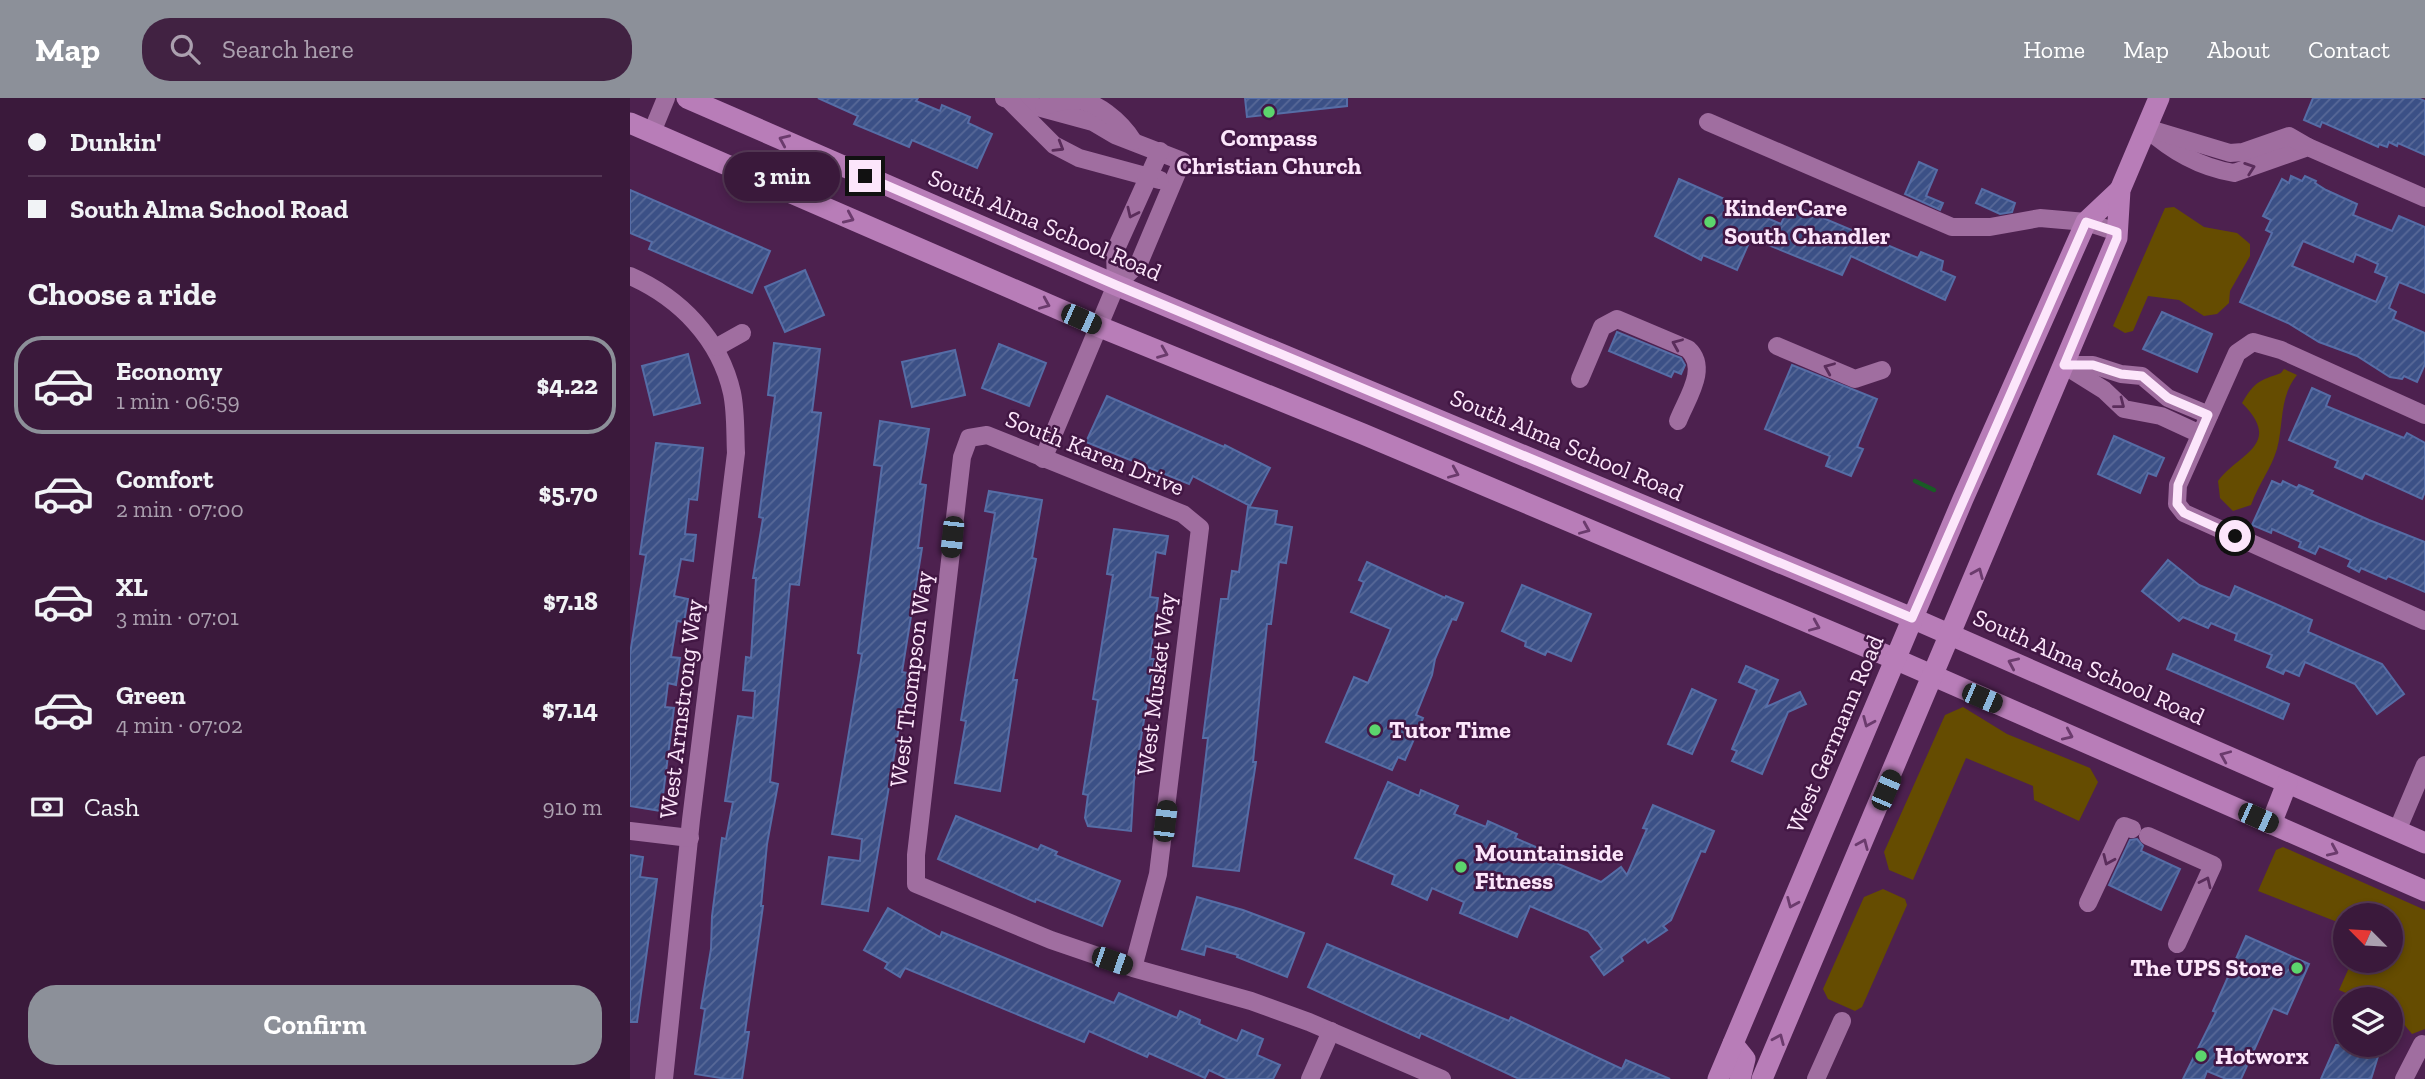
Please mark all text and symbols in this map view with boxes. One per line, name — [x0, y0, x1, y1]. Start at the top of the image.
search box — [142, 18, 632, 81]
text: Map — [35, 30, 100, 69]
icon: search — [166, 30, 204, 68]
text: Search here — [222, 33, 354, 65]
text: Home — [2023, 35, 2085, 64]
text: Map — [2123, 35, 2169, 64]
text: About — [2207, 35, 2270, 64]
text: Contact — [2308, 35, 2390, 64]
marker: Compass Christian Church — [1261, 104, 1277, 120]
place label: Compass Christian Church — [1176, 123, 1362, 180]
text: Dunkin' — [70, 126, 161, 158]
one-way arrow — [779, 134, 791, 148]
one-way arrow — [1052, 139, 1065, 152]
callout: 3 min — [725, 152, 840, 200]
route end — [849, 160, 881, 192]
text: 3 min — [753, 162, 811, 190]
street label: South Alma School Road — [924, 162, 1166, 287]
one-way arrow — [2243, 162, 2255, 176]
text: South Alma School Road — [70, 193, 348, 225]
place label: KinderCare South Chandler — [1724, 193, 1891, 250]
one-way arrow — [1127, 206, 1141, 219]
one-way arrow — [842, 210, 854, 224]
marker: KinderCare South Chandler — [1702, 214, 1718, 230]
text: Choose a ride — [28, 275, 216, 313]
one-way arrow — [1038, 295, 1050, 309]
car — [1058, 301, 1105, 337]
one-way arrow — [1672, 338, 1684, 352]
one-way arrow — [1156, 345, 1168, 359]
icon: car — [32, 354, 95, 417]
text: Economy — [116, 355, 222, 387]
one-way arrow — [1824, 362, 1836, 376]
text: $4.22 — [537, 369, 598, 401]
street label: South Alma School Road — [1446, 382, 1688, 507]
text: 1 min · 06:59 — [116, 387, 240, 415]
one-way arrow — [2112, 396, 2124, 409]
street label: South Karen Drive — [1002, 403, 1189, 502]
icon: car — [32, 462, 95, 525]
text: Comfort — [116, 463, 213, 495]
one-way arrow — [1447, 465, 1459, 479]
text: $5.70 — [539, 477, 598, 509]
text: 2 min · 07:00 — [116, 495, 244, 523]
car — [940, 515, 965, 559]
route start — [2219, 520, 2251, 552]
one-way arrow — [1578, 521, 1590, 535]
one-way arrow — [1970, 567, 1984, 580]
street label: West Thompson Way — [883, 568, 938, 789]
icon: car — [32, 570, 95, 633]
text: XL — [116, 571, 148, 603]
text: $7.18 — [543, 585, 598, 617]
street label: West Musket Way — [1130, 590, 1181, 777]
street label: West Armstrong Way — [653, 597, 708, 820]
street label: South Alma School Road — [1969, 602, 2210, 731]
text: 3 min · 07:01 — [116, 603, 239, 631]
one-way arrow — [1808, 618, 1821, 632]
street label: West Germann Road — [1780, 630, 1889, 837]
one-way arrow — [2008, 657, 2020, 671]
icon: car — [32, 678, 95, 741]
text: Green — [116, 679, 186, 711]
car — [1959, 680, 2006, 716]
text: $7.14 — [542, 693, 598, 725]
text: 4 min · 07:02 — [116, 711, 243, 739]
place label: Tutor Time — [1389, 715, 1511, 744]
one-way arrow — [1862, 715, 1876, 728]
marker: Tutor Time — [1367, 722, 1383, 738]
one-way arrow — [2061, 727, 2073, 741]
one-way arrow — [2219, 750, 2232, 764]
car — [1869, 767, 1904, 813]
icon: cash — [28, 788, 66, 826]
text: Cash — [84, 791, 139, 823]
text: 910 m — [543, 793, 602, 821]
car — [1153, 799, 1178, 843]
car — [2235, 800, 2282, 836]
place label: Mountainside Fitness — [1475, 838, 1624, 895]
one-way arrow — [1855, 838, 1869, 851]
one-way arrow — [2326, 843, 2339, 857]
one-way arrow — [2102, 853, 2116, 865]
marker: Mountainside Fitness — [1453, 859, 1469, 875]
one-way arrow — [2198, 877, 2212, 889]
one-way arrow — [1786, 896, 1800, 908]
north arrow — [2333, 903, 2403, 973]
map controls — [2333, 903, 2403, 1057]
car — [1089, 944, 1136, 978]
place label: The UPS Store — [2130, 953, 2283, 982]
marker: The UPS Store — [2289, 960, 2305, 976]
button: Confirm — [28, 985, 602, 1065]
button: layers — [2333, 987, 2403, 1057]
one-way arrow — [1771, 1034, 1785, 1046]
place label: Hotworx — [2215, 1041, 2309, 1070]
marker: Hotworx — [2193, 1048, 2209, 1064]

